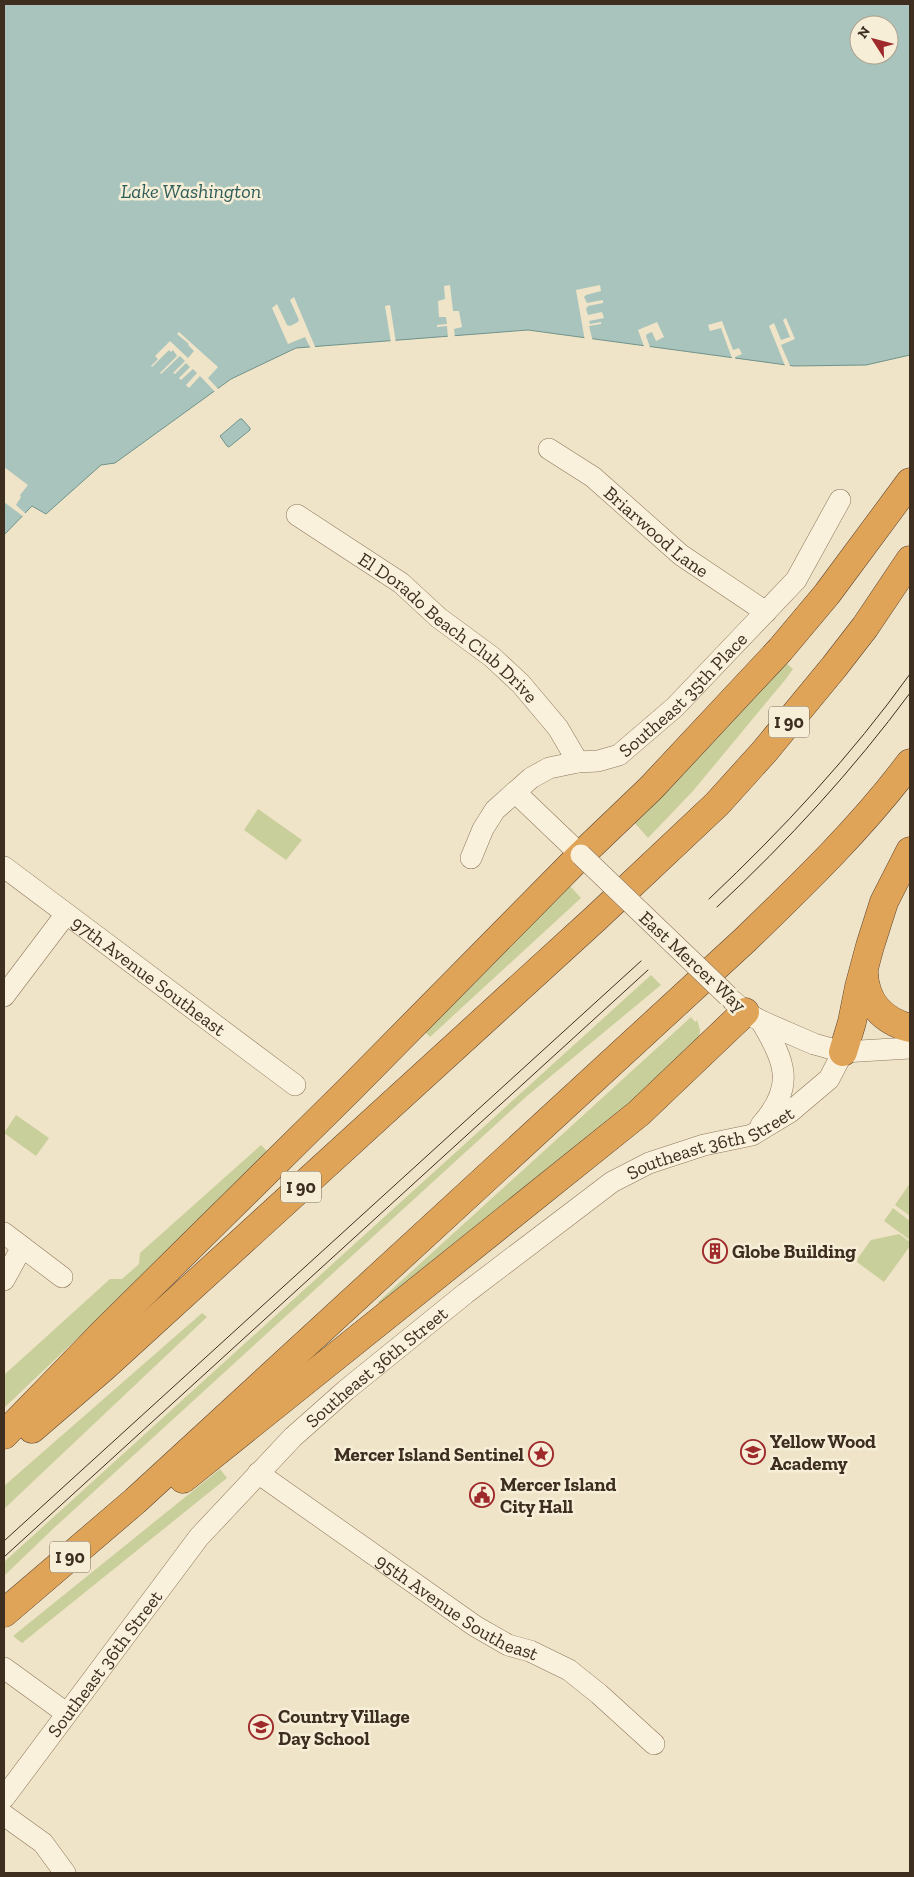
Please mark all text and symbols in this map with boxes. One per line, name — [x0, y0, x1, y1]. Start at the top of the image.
north arrow — [849, 15, 899, 65]
text: N — [854, 23, 874, 42]
water label: Lake Washington — [121, 179, 261, 203]
street label: Briarwood Lane — [599, 481, 713, 582]
street label: El Dorado Beach Club Drive — [354, 547, 543, 708]
street label: Southeast 35th Place — [614, 628, 752, 762]
road number: I 90 — [769, 706, 809, 738]
street label: East Mercer Way — [634, 906, 751, 1017]
street label: 97th Avenue Southeast — [67, 911, 230, 1041]
street label: Southeast 36th Street — [623, 1101, 798, 1185]
road number: I 90 — [281, 1172, 321, 1202]
building icon: Globe Building — [702, 1238, 728, 1264]
place label: Globe Building — [732, 1240, 856, 1263]
street label: Southeast 36th Street — [301, 1302, 452, 1433]
place label: Yellow Wood Academy — [770, 1430, 876, 1475]
school or university icon: Yellow Wood Academy — [740, 1439, 766, 1465]
place icon: Mercer Island Sentinel — [528, 1441, 554, 1467]
place label: Mercer Island Sentinel — [334, 1443, 525, 1466]
place label: Mercer Island City Hall — [500, 1473, 617, 1518]
public building icon: Mercer Island City Hall — [469, 1482, 495, 1508]
road number: I 90 — [50, 1541, 90, 1572]
street label: 95th Avenue Southeast — [371, 1549, 542, 1665]
street label: Southeast 36th Street — [43, 1586, 167, 1742]
place label: Country Village Day School — [278, 1705, 410, 1750]
school or university icon: Country Village Day School — [248, 1714, 274, 1740]

